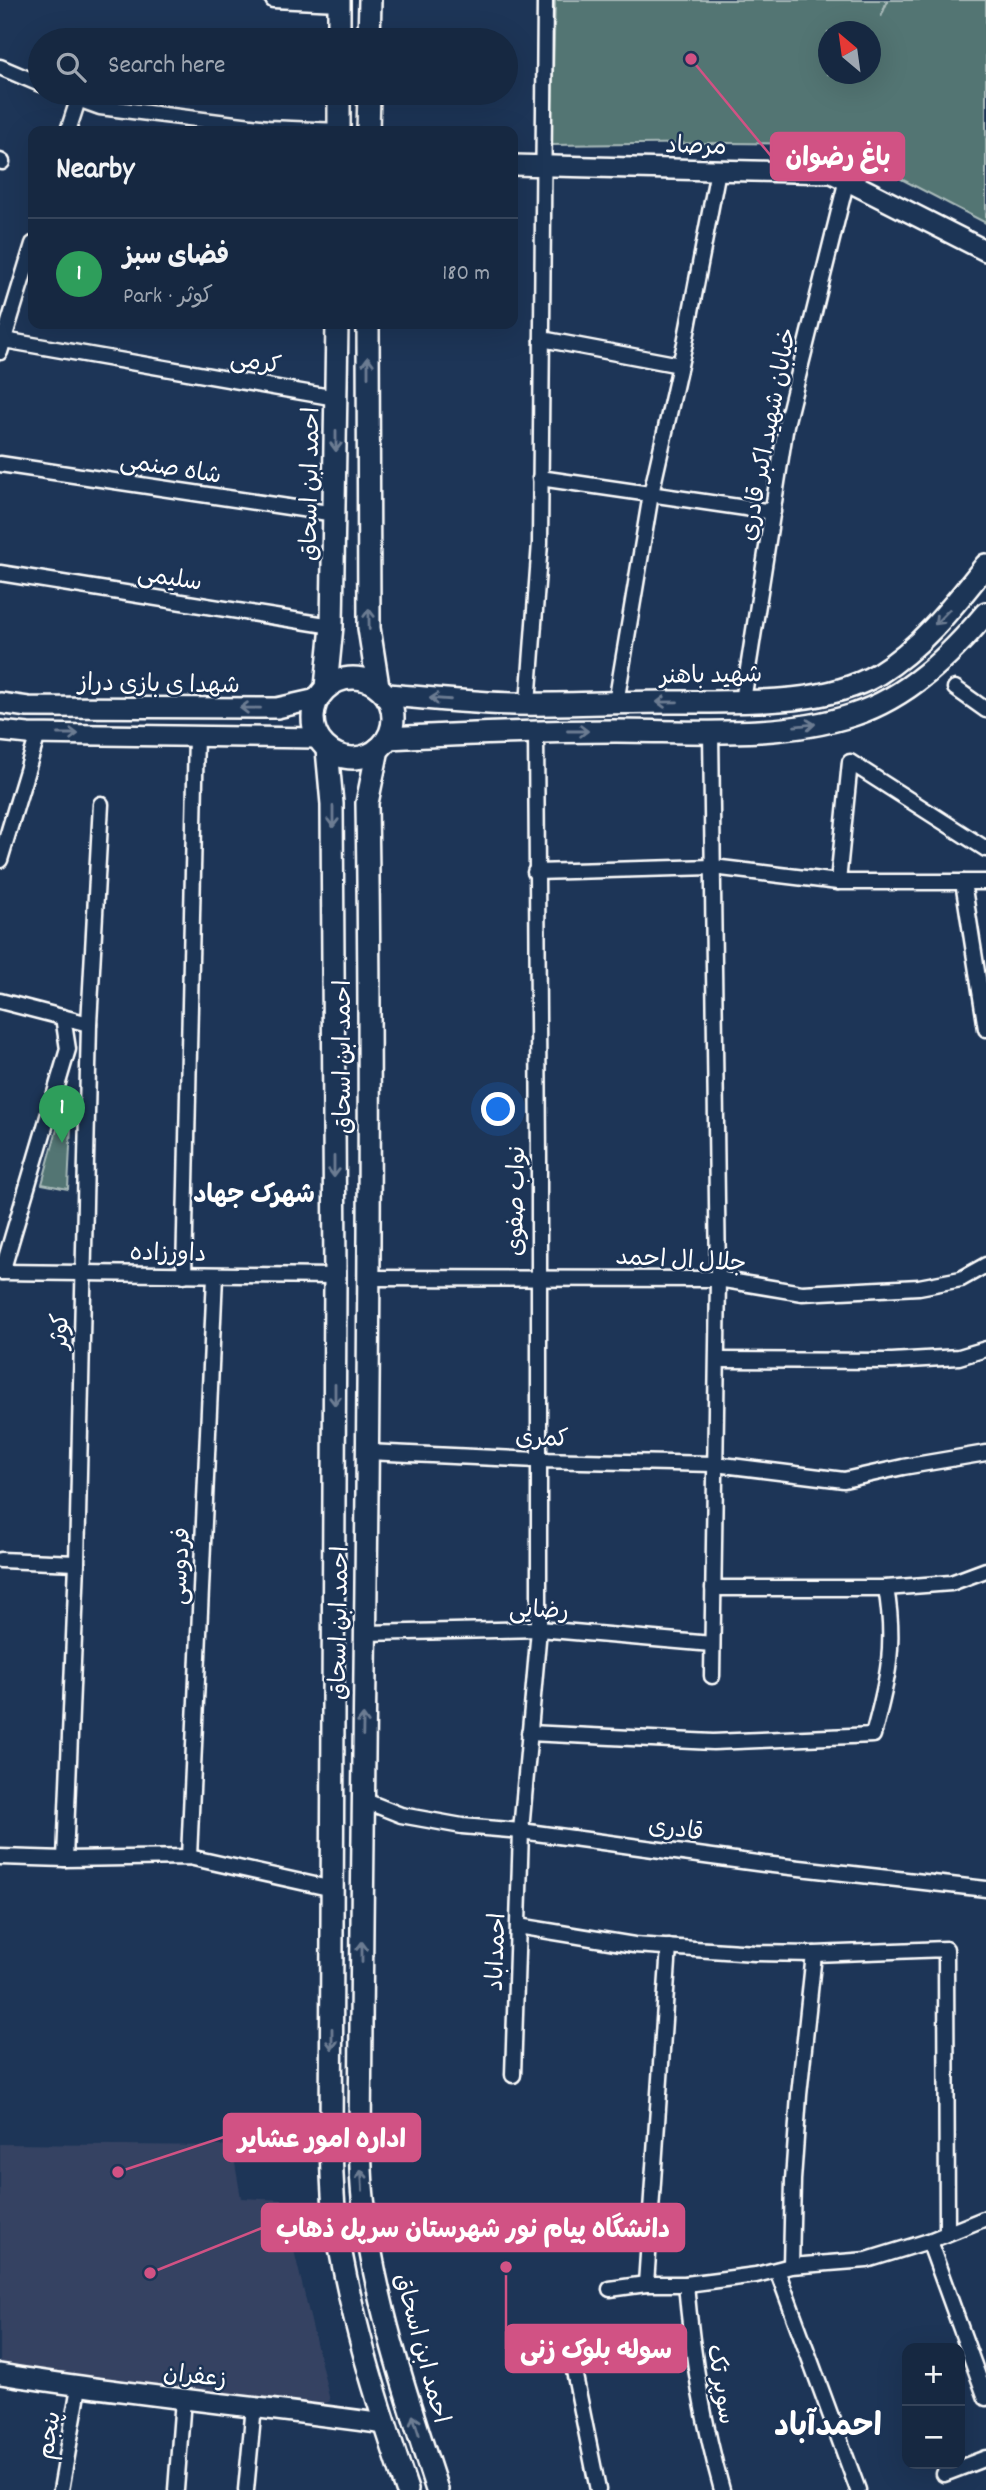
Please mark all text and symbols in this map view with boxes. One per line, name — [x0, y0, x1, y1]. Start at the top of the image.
north arrow — [818, 21, 881, 84]
search box — [28, 28, 518, 105]
icon: search — [52, 48, 90, 86]
text: Search here — [108, 48, 226, 85]
street label: مرصاد — [665, 130, 727, 166]
callout: باغ رضوان — [771, 133, 904, 180]
text: باغ رضوان — [785, 140, 891, 178]
text: Nearby — [56, 150, 134, 193]
text: فضای سبز — [123, 239, 229, 276]
text: 1 — [76, 258, 82, 291]
text: 180 m — [442, 258, 490, 291]
text: Park · کوثر — [123, 281, 213, 314]
street label: خیابان شهید اکبر قادری — [733, 325, 807, 544]
street label: کرمی — [227, 343, 284, 385]
one-way arrow — [361, 356, 375, 379]
street label: احمد ابن اسحاق — [294, 407, 330, 561]
one-way arrow — [329, 429, 342, 452]
street label: شاه صنمی — [117, 445, 224, 495]
street label: سلیمی — [135, 558, 204, 602]
one-way arrow — [362, 608, 376, 631]
one-way arrow — [934, 609, 951, 626]
street label: شهید باهنر — [658, 659, 763, 695]
street label: شهدا ی بازی دراز — [76, 668, 240, 704]
one-way arrow — [429, 692, 452, 705]
one-way arrow — [656, 695, 679, 709]
one-way arrow — [238, 701, 261, 715]
one-way arrow — [794, 719, 816, 732]
one-way arrow — [566, 724, 589, 738]
one-way arrow — [56, 728, 79, 741]
one-way arrow — [326, 805, 339, 828]
street label: احمد ابن اسحاق — [328, 980, 362, 1134]
pin: 1 — [39, 1085, 85, 1143]
your location — [481, 1092, 515, 1126]
street label: نواب صفوی — [500, 1146, 536, 1257]
one-way arrow — [327, 1155, 341, 1178]
district label: شهرک جهاد — [193, 1178, 315, 1215]
street label: داورزاده — [129, 1237, 207, 1273]
street label: جلال ال احمد — [615, 1242, 747, 1282]
street label: کوثر — [45, 1312, 79, 1352]
one-way arrow — [328, 1383, 342, 1406]
street label: کمری — [515, 1422, 569, 1458]
street label: فردوسی — [163, 1526, 201, 1606]
street label: احمد ابن اسحاق — [323, 1546, 359, 1700]
street label: رضایی — [508, 1594, 569, 1630]
one-way arrow — [356, 1713, 370, 1736]
street label: قادری — [646, 1810, 705, 1852]
street label: احمداباد — [480, 1912, 516, 1992]
one-way arrow — [355, 1941, 368, 1964]
one-way arrow — [325, 2027, 338, 2050]
callout: اداره امور عشایر — [224, 2114, 420, 2161]
text: اداره امور عشایر — [235, 2123, 406, 2160]
one-way arrow — [356, 2168, 369, 2191]
callout: دانشگاه پیام نور شهرستان سرپل ذهاب — [262, 2204, 684, 2251]
text: دانشگاه پیام نور شهرستان سرپل ذهاب — [276, 2212, 670, 2250]
street label: احمد ابن اسحاق — [384, 2270, 456, 2428]
callout: سوله بلوک زنی — [506, 2325, 686, 2372]
text: سوله بلوک زنی — [520, 2334, 672, 2371]
street label: سوپر تک — [696, 2342, 742, 2427]
map controls — [902, 2343, 965, 2469]
button: + — [902, 2343, 965, 2406]
street label: زعفران — [161, 2358, 228, 2398]
district label: احمدآباد — [774, 2406, 882, 2452]
button: − — [902, 2406, 965, 2469]
street label: پنجم — [30, 2409, 72, 2462]
one-way arrow — [409, 2414, 422, 2436]

